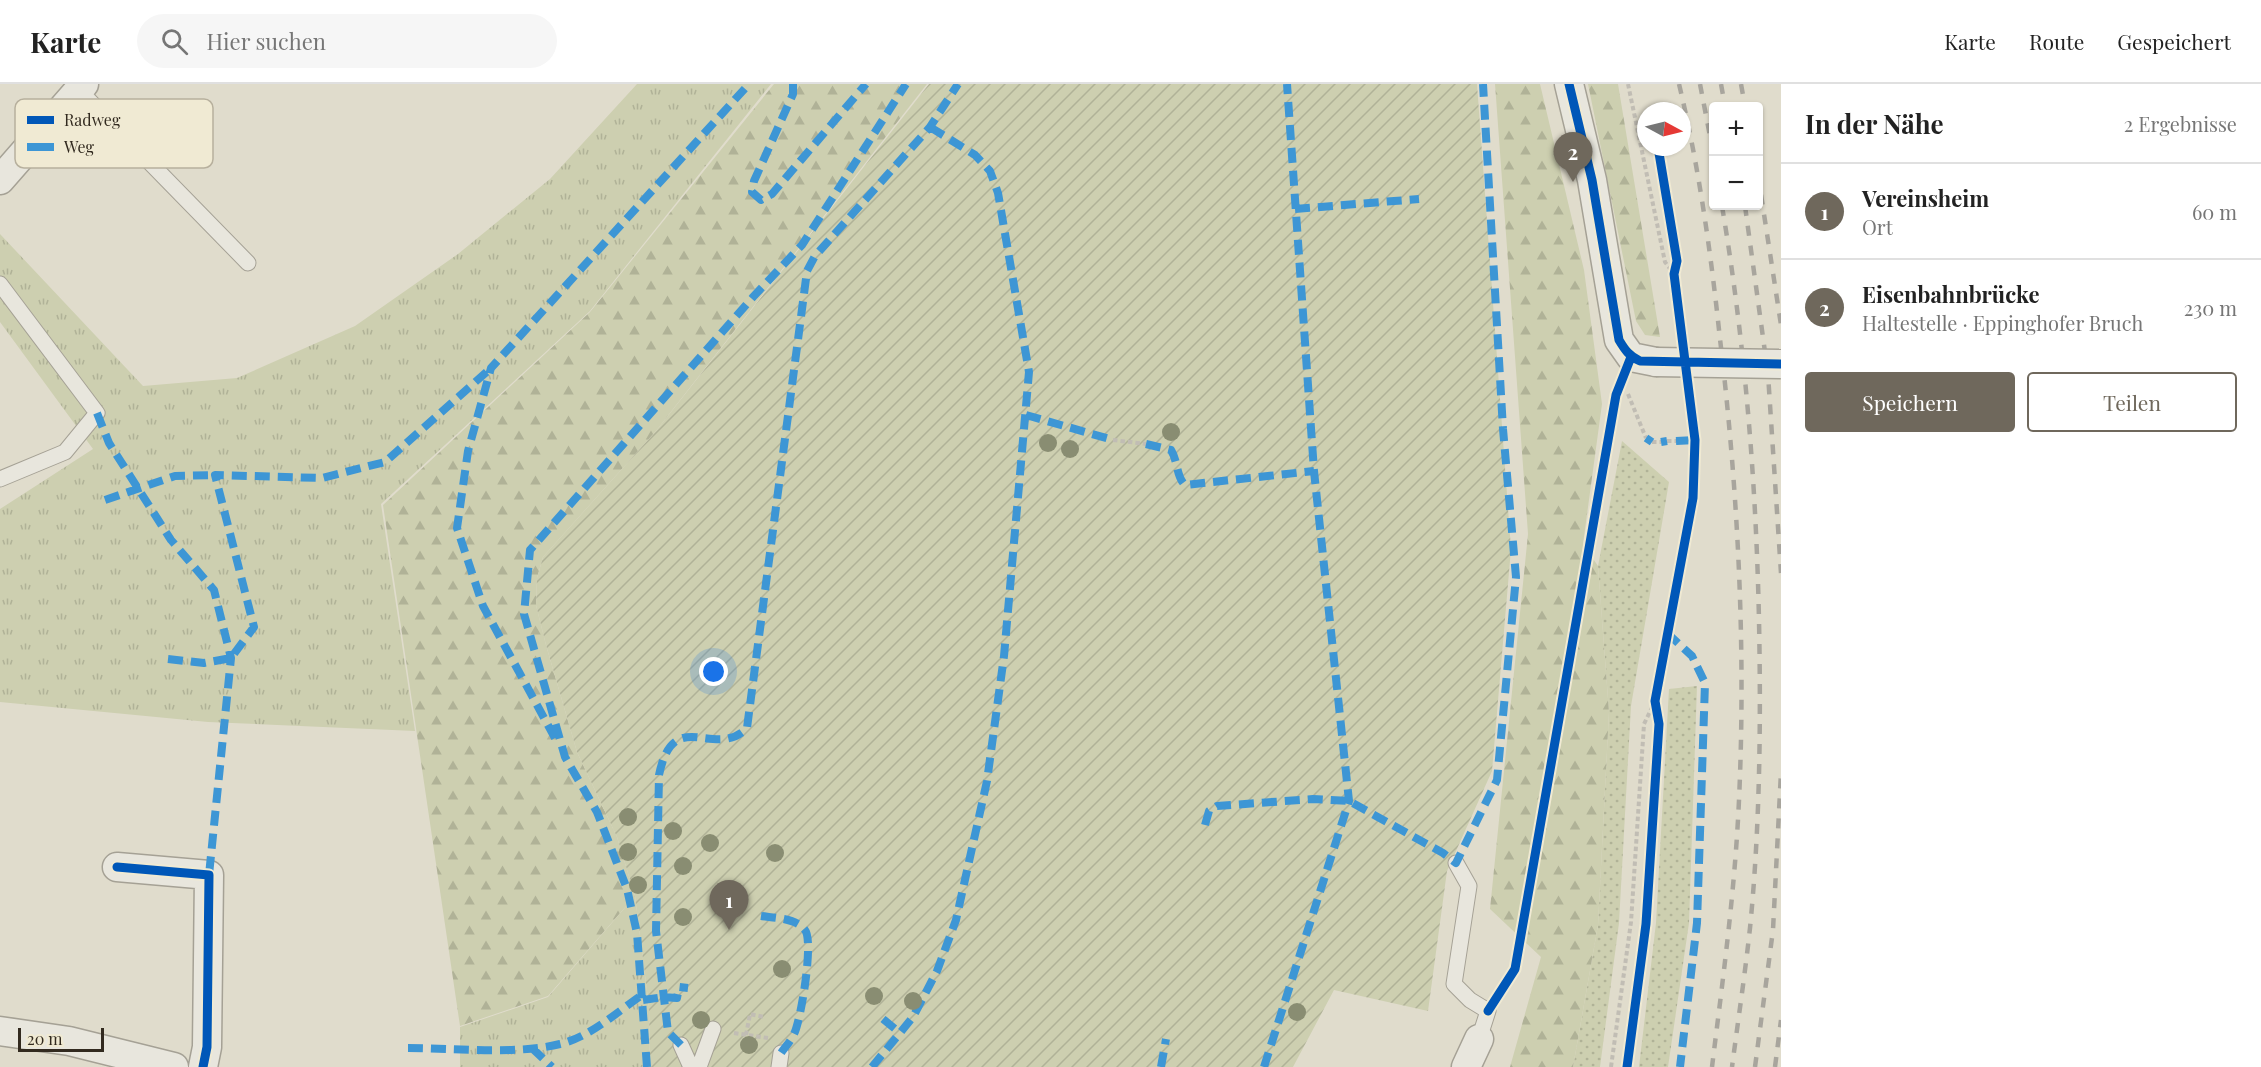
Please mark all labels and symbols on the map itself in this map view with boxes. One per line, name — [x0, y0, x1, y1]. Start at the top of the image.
legend — [15, 99, 213, 168]
north arrow — [1637, 102, 1691, 156]
text: Radweg — [64, 109, 121, 130]
pin: 2 — [1554, 132, 1592, 182]
text: Weg — [63, 136, 94, 157]
your location — [699, 657, 728, 686]
pin: 1 — [710, 880, 748, 930]
scale bar — [18, 1025, 104, 1052]

